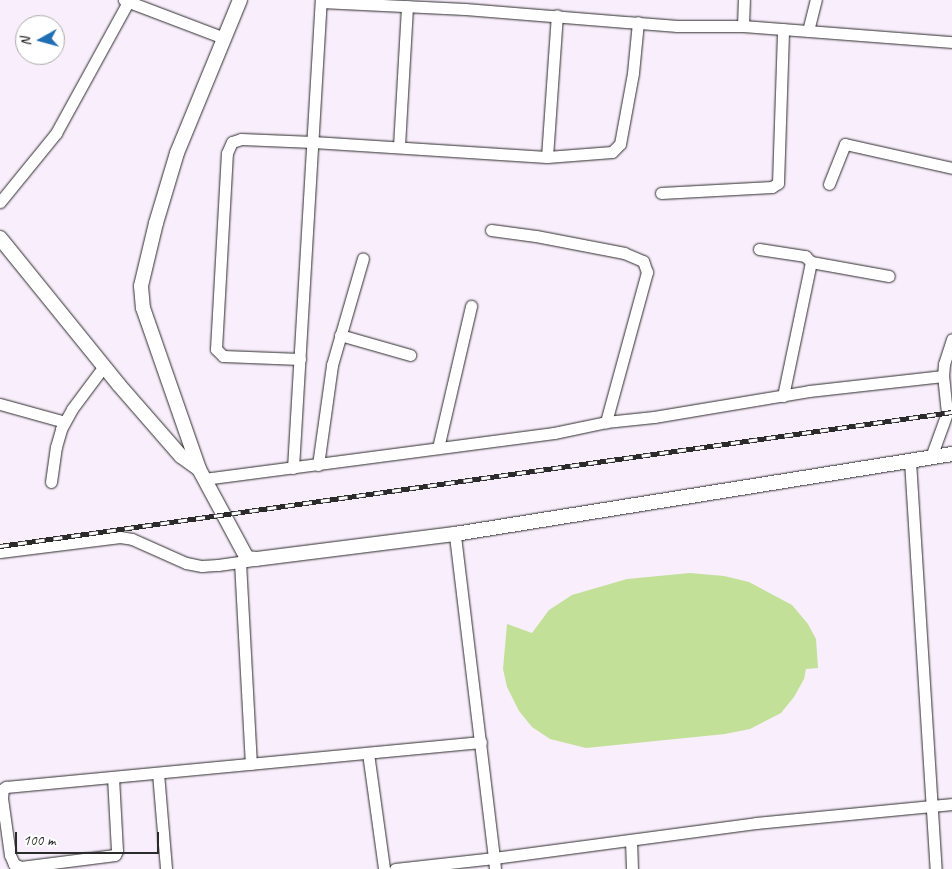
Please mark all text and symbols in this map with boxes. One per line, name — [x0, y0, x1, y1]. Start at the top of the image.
north arrow — [15, 15, 65, 65]
text: N — [17, 36, 35, 47]
scale bar — [18, 822, 161, 854]
text: 100 m — [23, 831, 55, 850]

